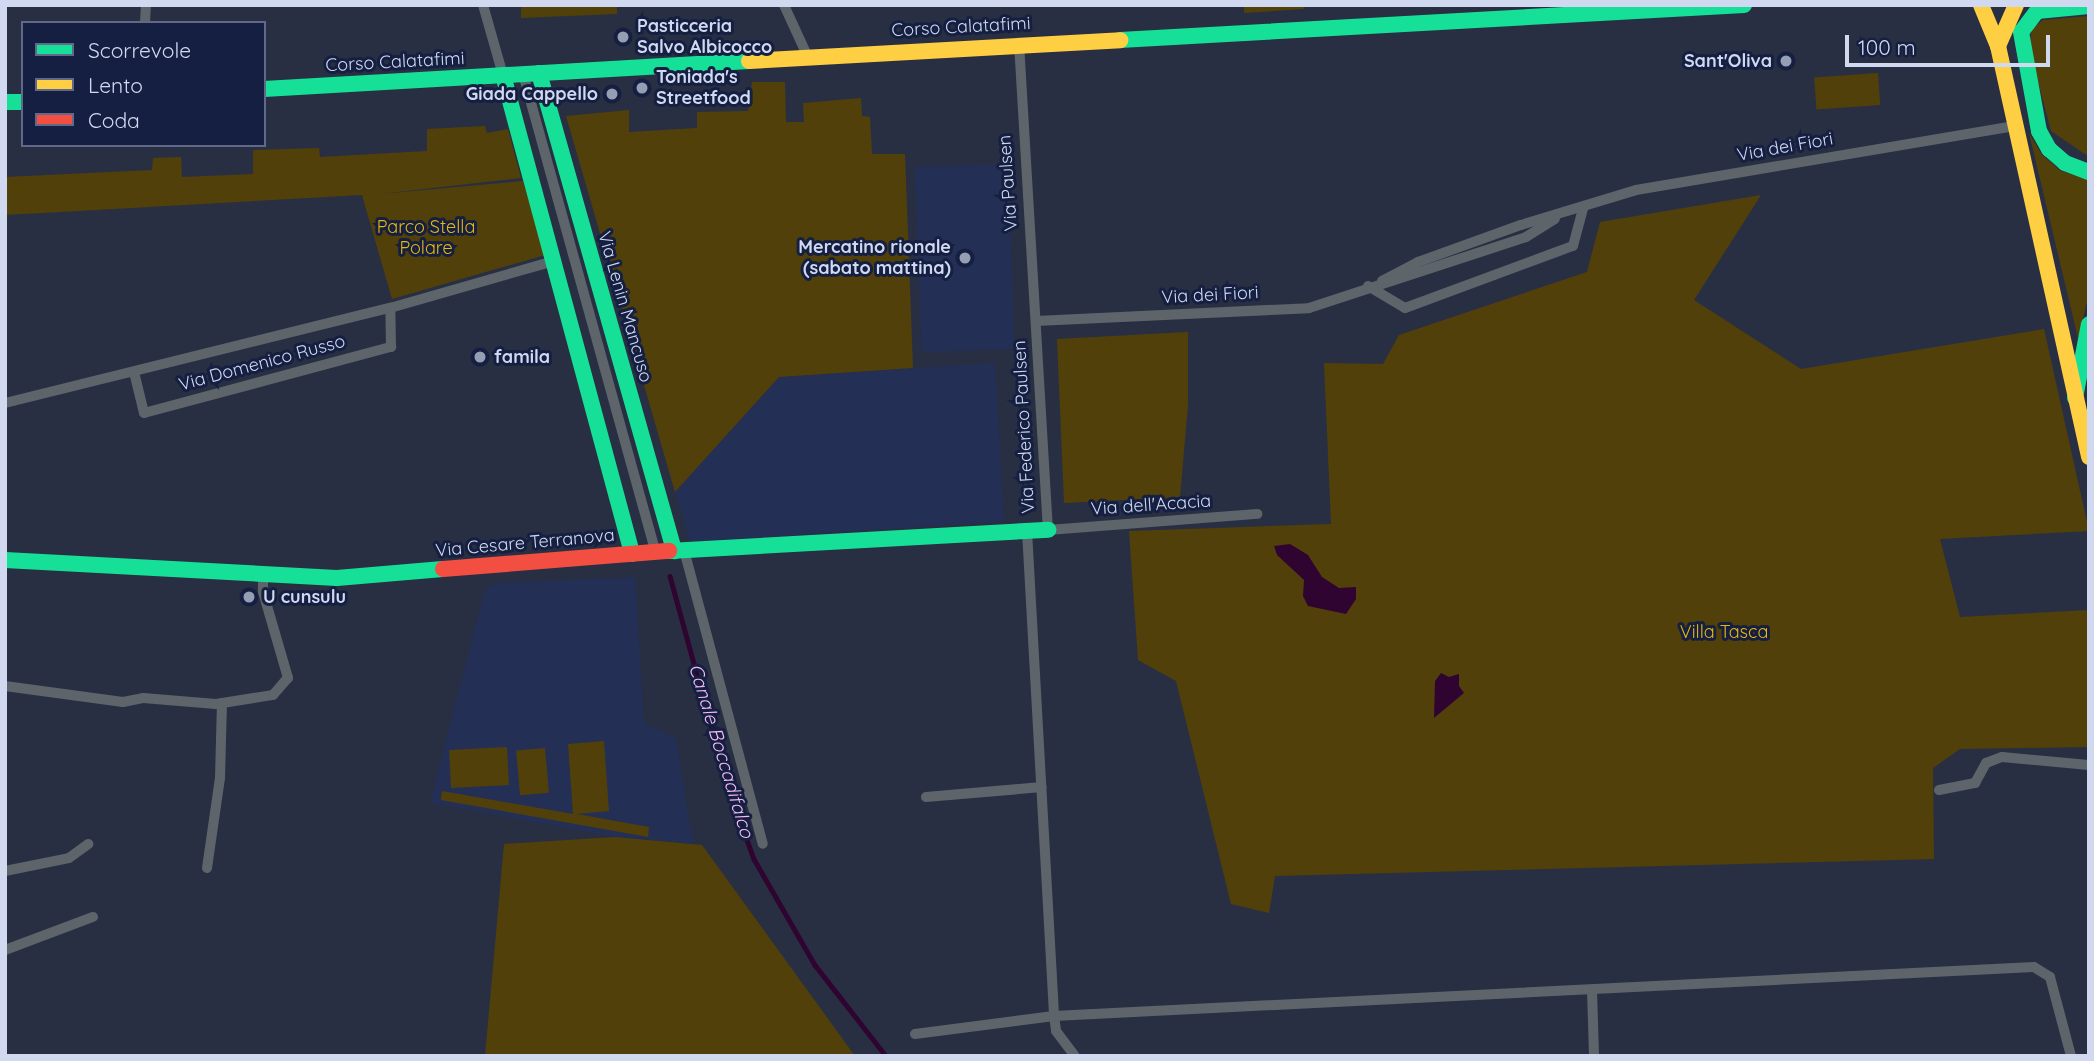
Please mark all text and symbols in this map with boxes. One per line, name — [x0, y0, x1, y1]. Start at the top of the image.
street label: Corso Calatafimi — [891, 13, 1031, 41]
place label: Pasticceria Salvo Albicocco — [637, 16, 772, 58]
legend — [21, 21, 266, 147]
scale bar — [1849, 21, 2054, 65]
marker: Pasticceria Salvo Albicocco — [615, 29, 631, 45]
text: 100 m — [1858, 34, 1916, 60]
text: Scorrevole — [88, 37, 191, 63]
street label: Corso Calatafimi — [325, 48, 465, 76]
place label: Sant'Oliva — [1684, 50, 1772, 72]
marker: Sant'Oliva — [1778, 53, 1794, 69]
place label: Toniada's Streetfood — [656, 67, 751, 110]
text: Lento — [88, 72, 143, 98]
marker: Toniada's Streetfood — [634, 80, 650, 96]
place label: Giada Cappello — [466, 83, 598, 105]
marker: Giada Cappello — [604, 86, 620, 102]
text: Coda — [88, 107, 140, 133]
street label: Via dei Fiori — [1735, 128, 1835, 166]
street label: Via Paulsen — [994, 134, 1022, 232]
park label: Parco Stella Polare — [377, 217, 475, 260]
street label: Via Lenin Mancuso — [593, 229, 657, 385]
place label: Mercatino rionale (sabato mattina) — [798, 237, 951, 280]
marker: Mercatino rionale (sabato mattina) — [957, 250, 973, 266]
street label: Via dei Fiori — [1161, 282, 1259, 308]
street label: Via Domenico Russo — [176, 330, 348, 396]
street label: Via Federico Paulsen — [1009, 340, 1039, 514]
place label: famila — [494, 346, 550, 368]
marker: famila — [472, 349, 488, 365]
street label: Via dell'Acacia — [1090, 490, 1212, 520]
street label: Via Cesare Terranova — [435, 524, 615, 562]
place label: U cunsulu — [263, 586, 346, 608]
marker: U cunsulu — [241, 589, 257, 605]
park label: Villa Tasca — [1680, 621, 1768, 643]
water label: Canale Boccadifalco — [684, 661, 758, 841]

